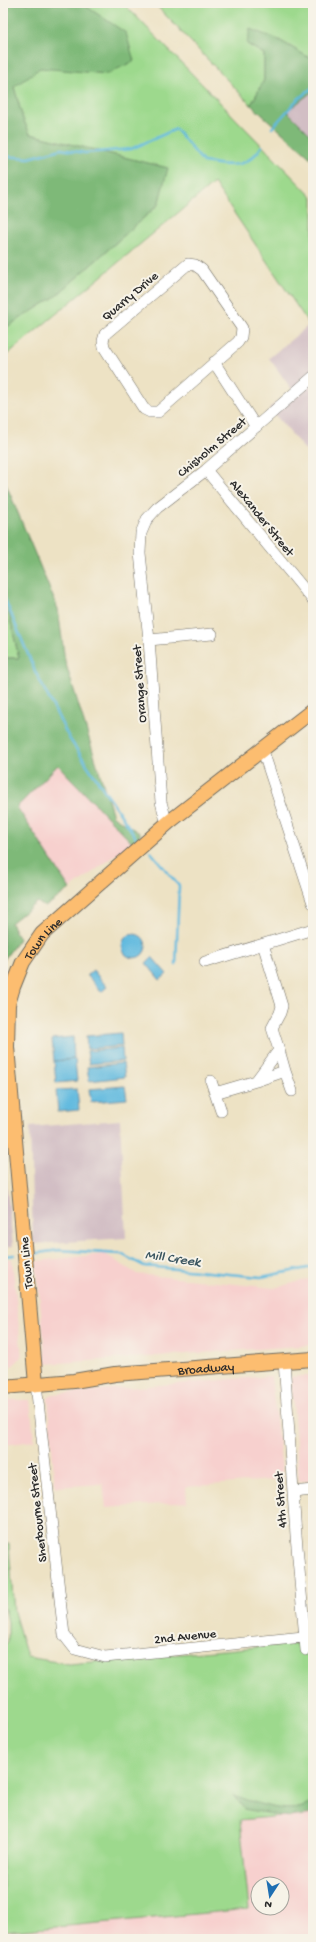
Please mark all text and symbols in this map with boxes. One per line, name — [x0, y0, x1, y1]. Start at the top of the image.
street label: Quarry Drive — [99, 269, 162, 325]
street label: Chisholm Street — [175, 414, 251, 481]
street label: Alexander Street — [226, 477, 298, 561]
street label: Orange Street — [130, 643, 151, 723]
street label: Town Line — [21, 915, 66, 964]
street label: Town Line — [18, 1236, 37, 1290]
water label: Mill Creek — [144, 1247, 203, 1272]
street label: Broadway — [176, 1360, 235, 1379]
street label: Sherbourne Street — [26, 1461, 51, 1563]
street label: 4th Street — [272, 1470, 291, 1528]
street label: 2nd Avenue — [153, 1627, 217, 1648]
north arrow — [250, 1876, 290, 1916]
text: N — [264, 1897, 273, 1910]

